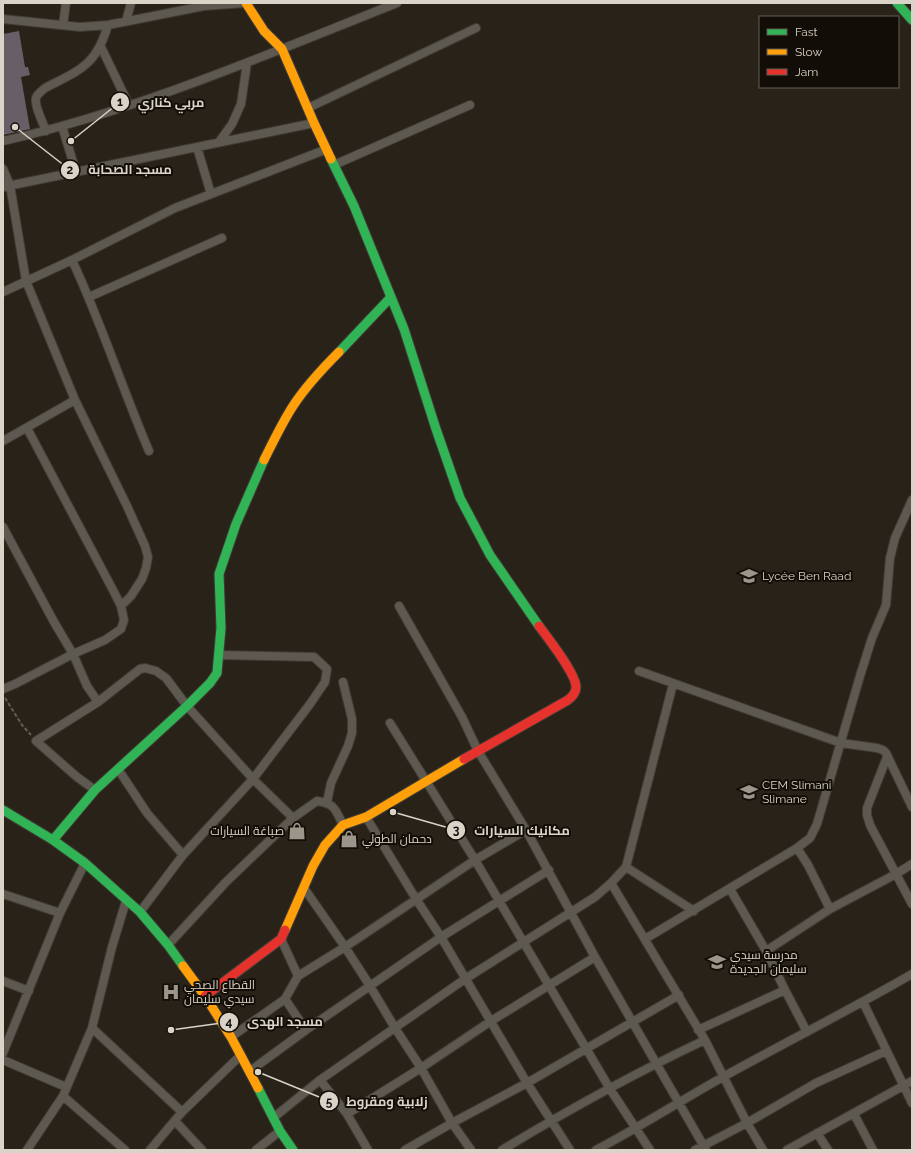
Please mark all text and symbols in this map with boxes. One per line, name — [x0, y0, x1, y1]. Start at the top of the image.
legend — [759, 16, 899, 88]
text: Fast — [795, 25, 818, 39]
text: Slow — [795, 45, 822, 59]
text: Jam — [795, 65, 818, 79]
callout: مربي كناري — [110, 90, 212, 115]
text: 1 — [117, 95, 123, 109]
text: مربي كناري — [138, 95, 204, 114]
callout: مسجد الصحابة — [60, 157, 180, 182]
text: مسجد الصحابة — [88, 162, 172, 177]
text: 2 — [67, 163, 74, 177]
school or university icon: Lycée Ben Raad — [739, 566, 759, 586]
place label: Lycée Ben Raad — [762, 569, 851, 583]
place label: CEM Slimani Slimane — [762, 778, 831, 806]
school or university icon: CEM Slimani Slimane — [739, 782, 759, 802]
callout: مكانيك السيارات — [446, 818, 578, 843]
shop icon: صباغة السيارات — [287, 821, 307, 841]
text: 3 — [453, 823, 460, 837]
text: مكانيك السيارات — [474, 823, 570, 838]
place label: صباغة السيارات — [210, 824, 284, 838]
shop icon: دحمان الطولي — [339, 829, 359, 849]
place label: دحمان الطولي — [362, 832, 432, 849]
place label: مدرسة سيدي سليمان الجديدة — [730, 948, 807, 976]
school or university icon: مدرسة سيدي سليمان الجديدة — [707, 952, 727, 972]
place label: القطاع الصحي سيدي سليمان — [184, 978, 255, 1009]
hospital icon: القطاع الصحي سيدي سليمان — [161, 982, 181, 1002]
callout: مسجد الهدى — [219, 1009, 331, 1034]
text: مسجد الهدى — [247, 1014, 323, 1030]
text: 4 — [226, 1015, 233, 1029]
callout: زلابية ومقروط — [319, 1089, 436, 1114]
text: زلابية ومقروط — [346, 1094, 428, 1110]
text: 5 — [326, 1095, 333, 1109]

